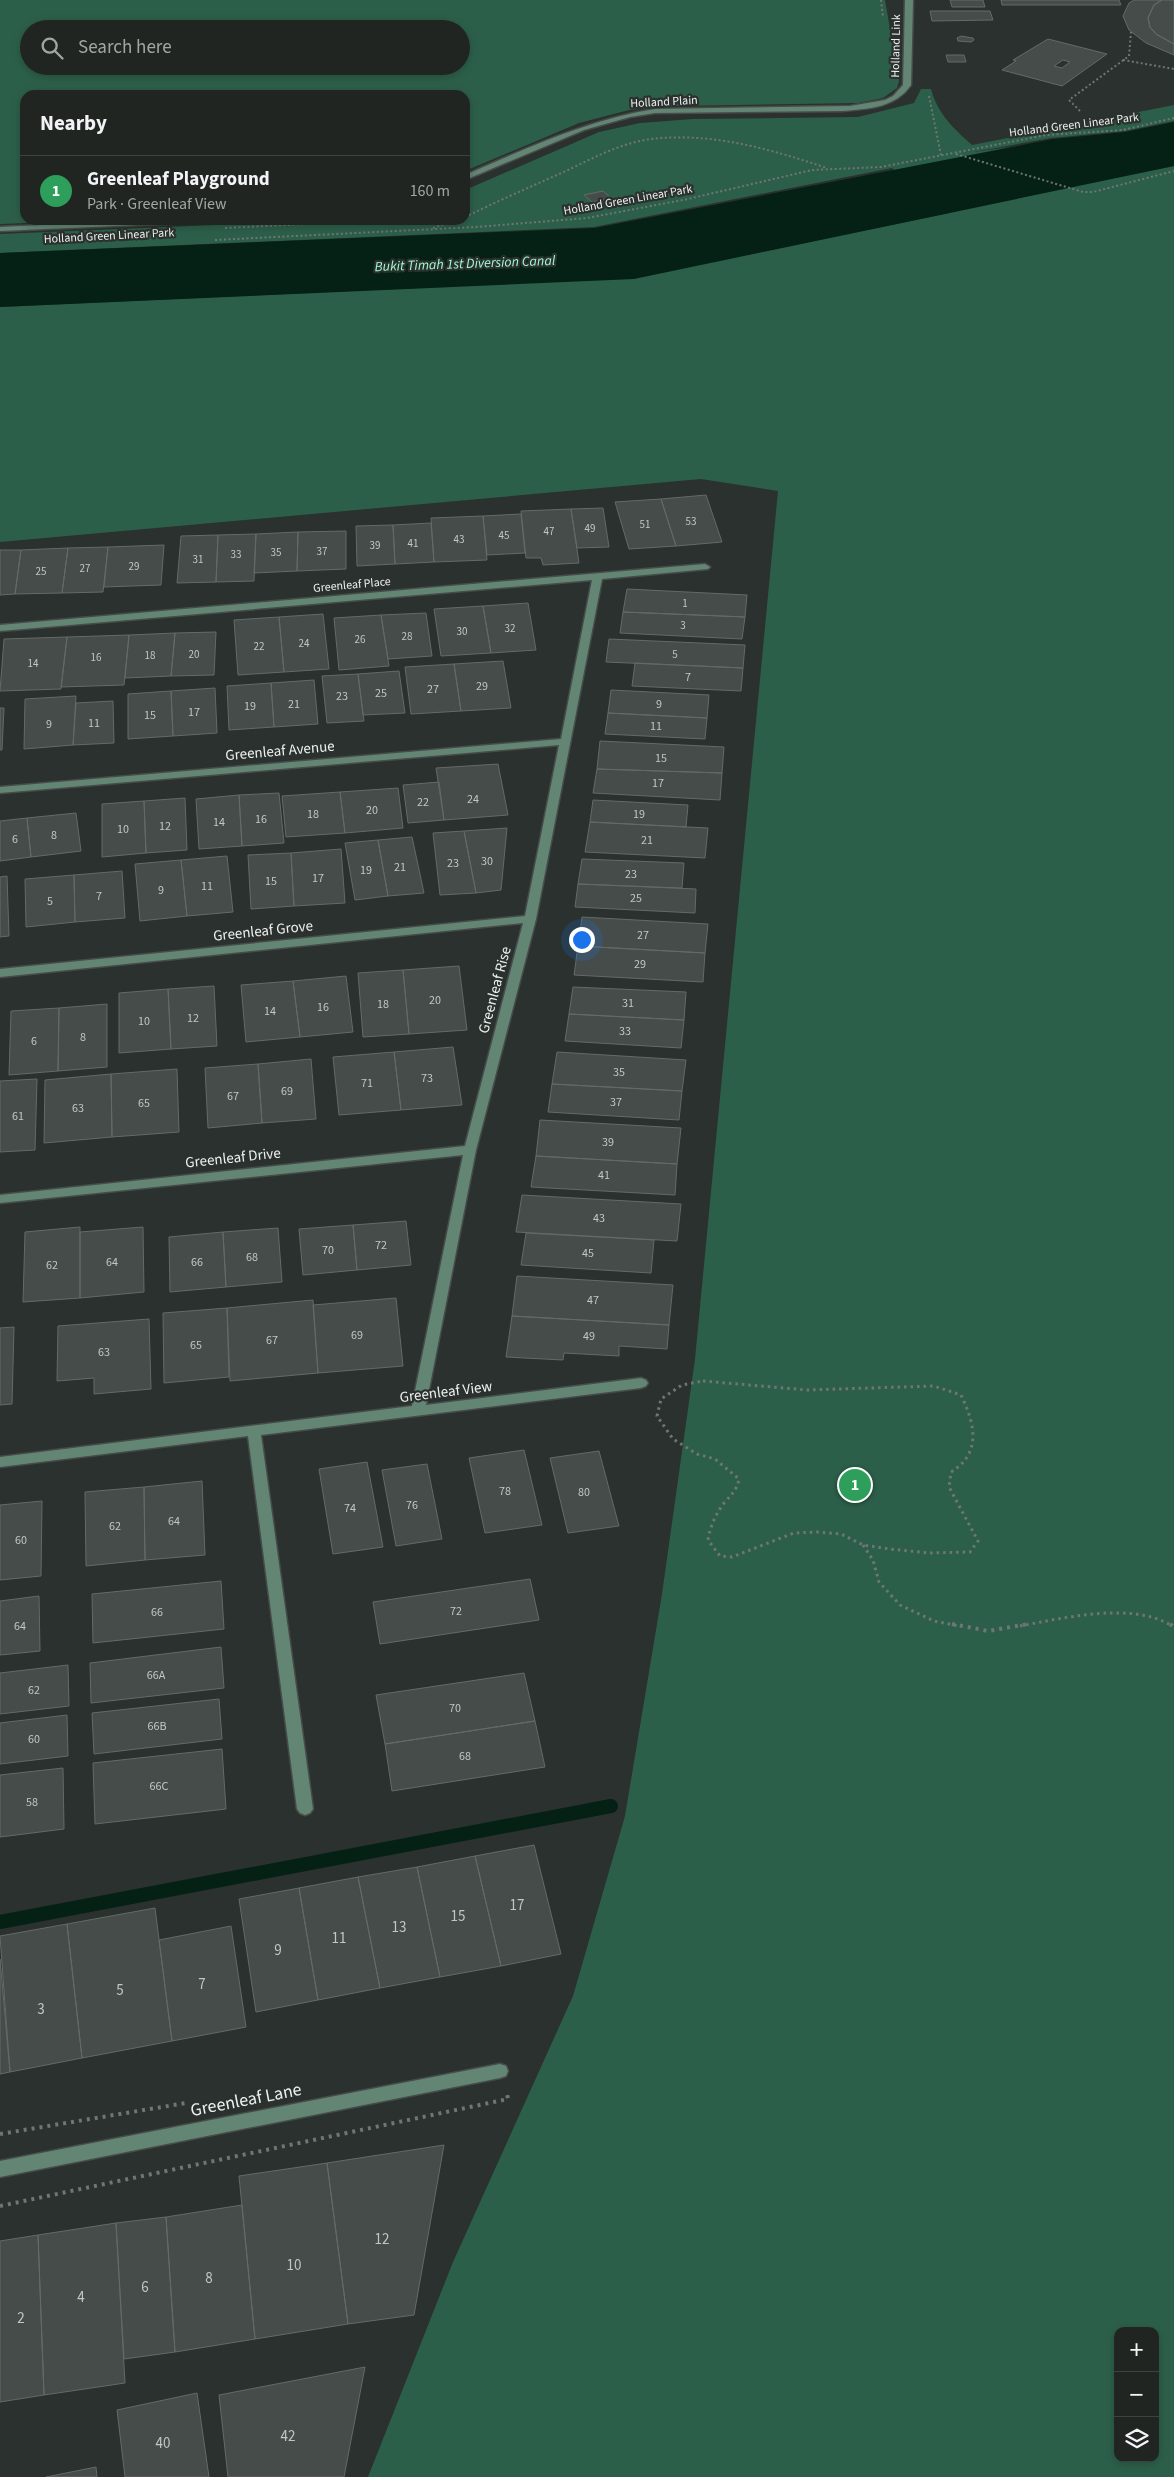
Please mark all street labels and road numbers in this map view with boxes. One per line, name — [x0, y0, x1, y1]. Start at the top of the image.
street label: Holland Link — [887, 14, 905, 78]
street label: Holland Plain — [630, 92, 698, 112]
street label: Holland Green Linear Park — [1008, 109, 1140, 141]
street label: Holland Green Linear Park — [562, 180, 694, 220]
street label: Holland Green Linear Park — [43, 224, 175, 248]
street label: Greenleaf Place — [313, 573, 392, 597]
street label: Greenleaf Avenue — [224, 736, 336, 766]
street label: Greenleaf Grove — [212, 915, 314, 947]
street label: Greenleaf Rise — [473, 944, 517, 1036]
street label: Greenleaf Drive — [184, 1143, 282, 1173]
street label: Greenleaf View — [399, 1376, 494, 1408]
street label: Greenleaf Lane — [188, 2077, 304, 2123]

